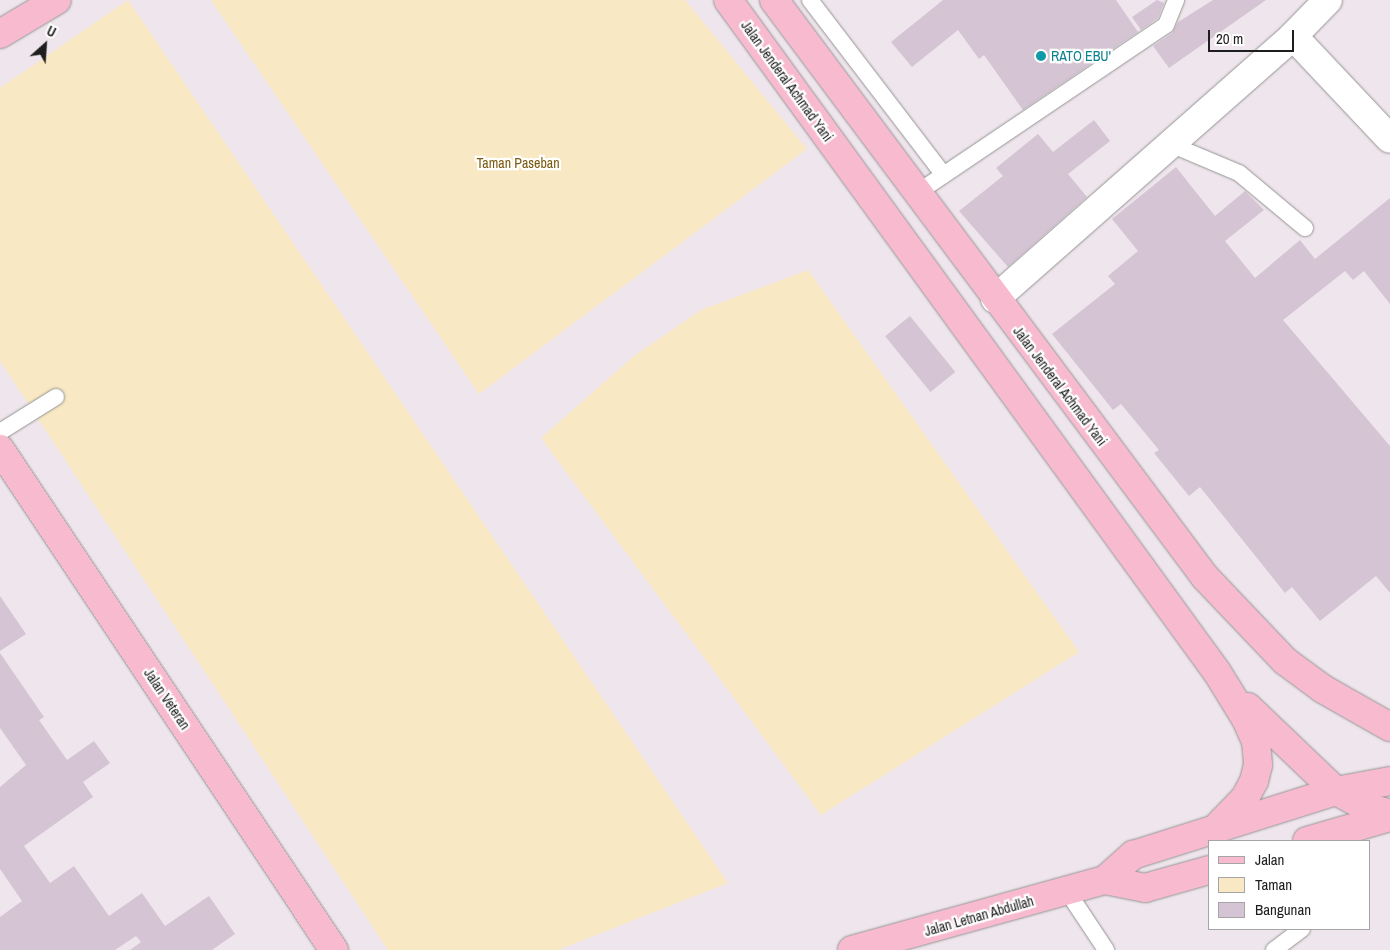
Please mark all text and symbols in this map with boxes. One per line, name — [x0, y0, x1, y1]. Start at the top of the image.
street label: Jalan Jenderal Achmad Yani — [737, 17, 837, 145]
north arrow — [20, 20, 70, 70]
scale bar — [1210, 20, 1296, 52]
text: U — [44, 22, 59, 41]
text: 20 m — [1216, 28, 1243, 49]
place label: RATO EBU' — [1051, 48, 1111, 64]
marker: RATO EBU' — [1035, 50, 1047, 62]
park label: Taman Paseban — [476, 155, 560, 171]
street label: Jalan Jenderal Achmad Yani — [1009, 323, 1111, 449]
street label: Jalan Veteran — [140, 665, 194, 733]
legend — [1208, 840, 1370, 930]
text: Jalan — [1255, 849, 1284, 870]
text: Taman — [1255, 874, 1292, 895]
street label: Jalan Letnan Abdullah — [922, 892, 1036, 940]
text: Bangunan — [1255, 899, 1311, 920]

